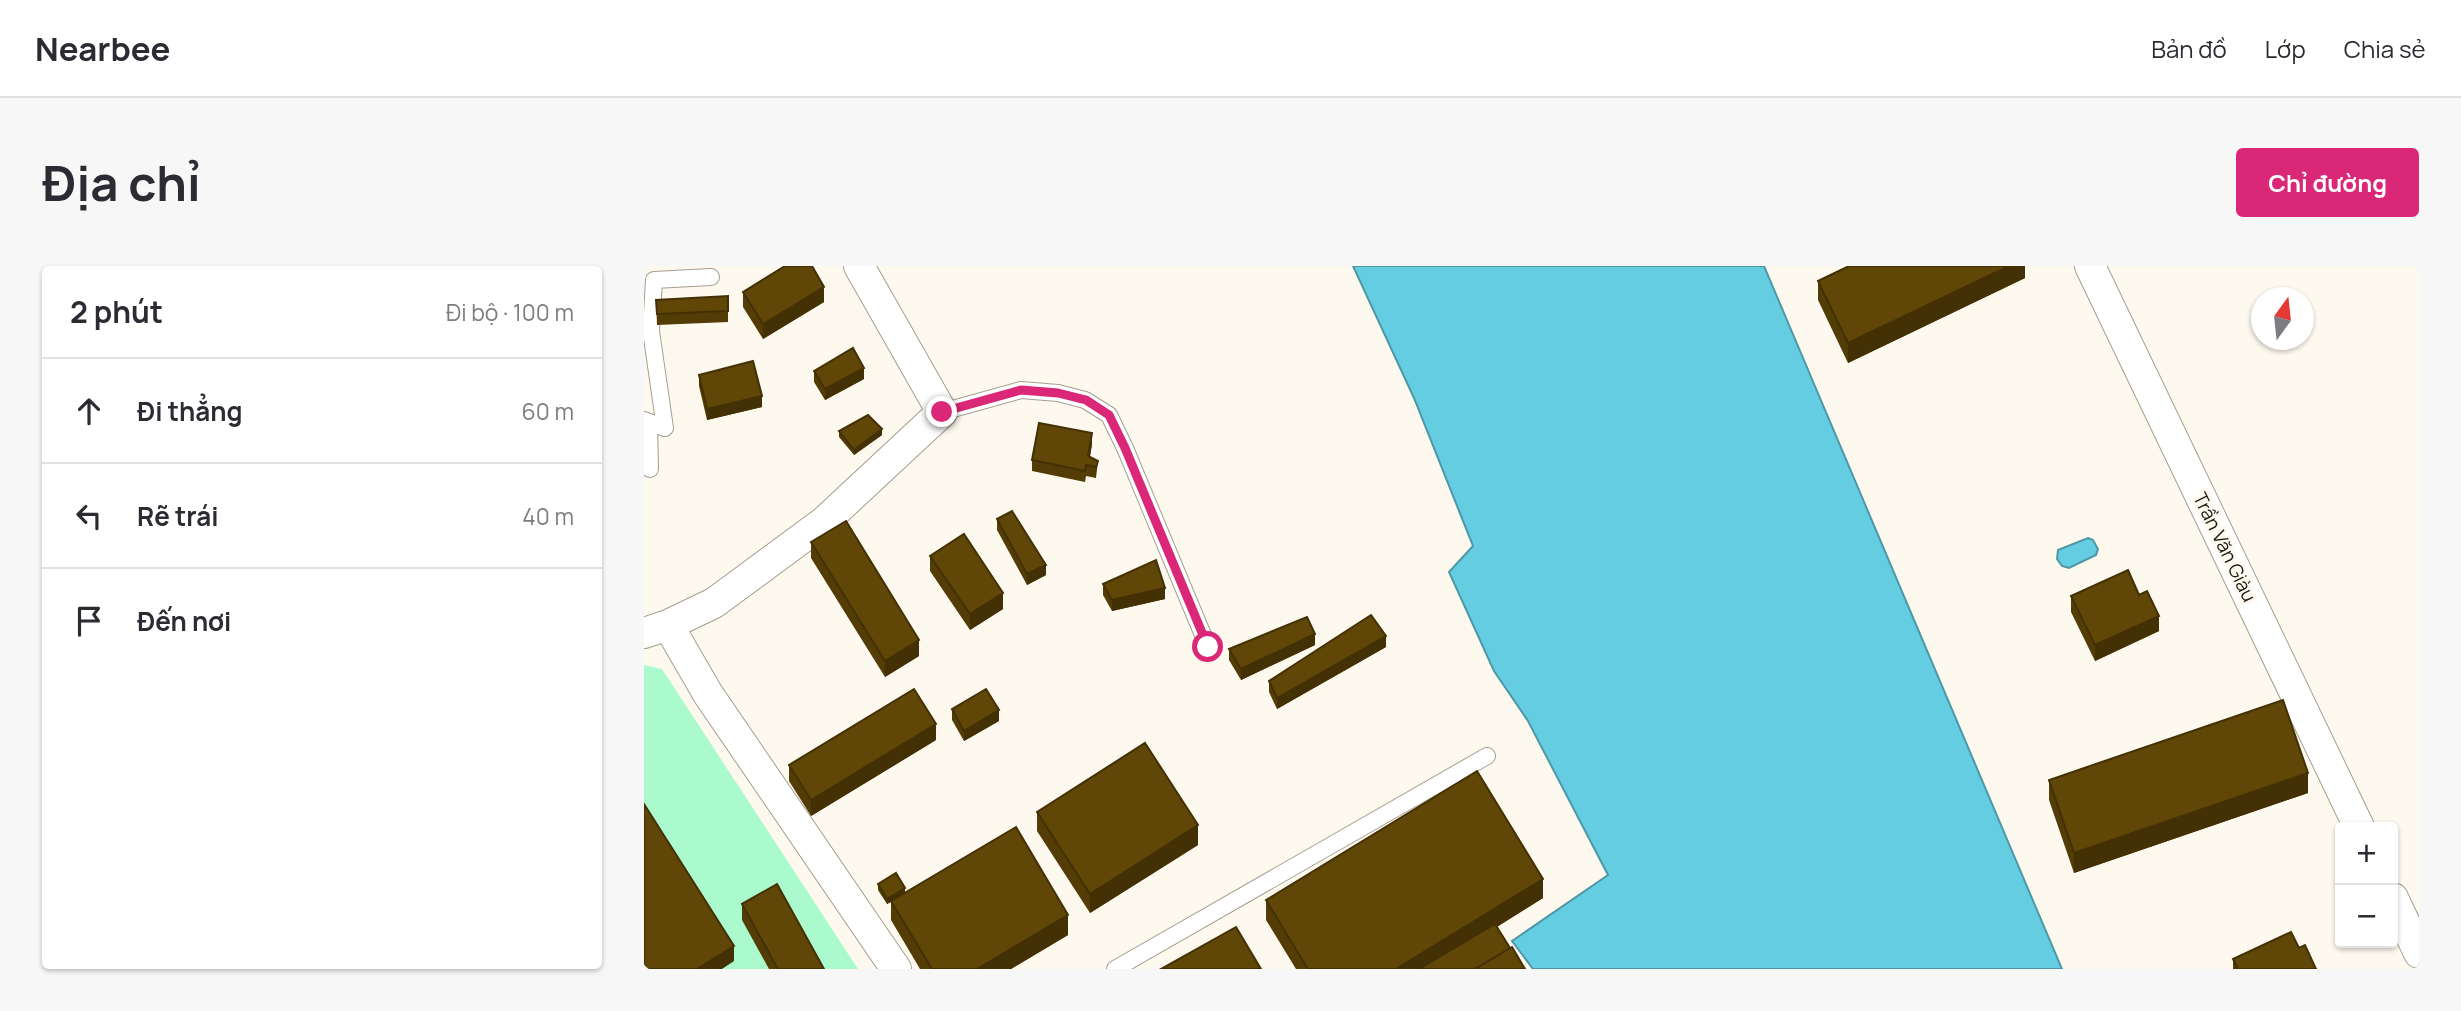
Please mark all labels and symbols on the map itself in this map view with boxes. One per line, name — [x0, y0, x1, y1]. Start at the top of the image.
north arrow — [2251, 287, 2314, 350]
route end — [926, 396, 957, 427]
street label: Trần Văn Giàu — [2187, 488, 2263, 606]
route start — [1192, 631, 1223, 662]

